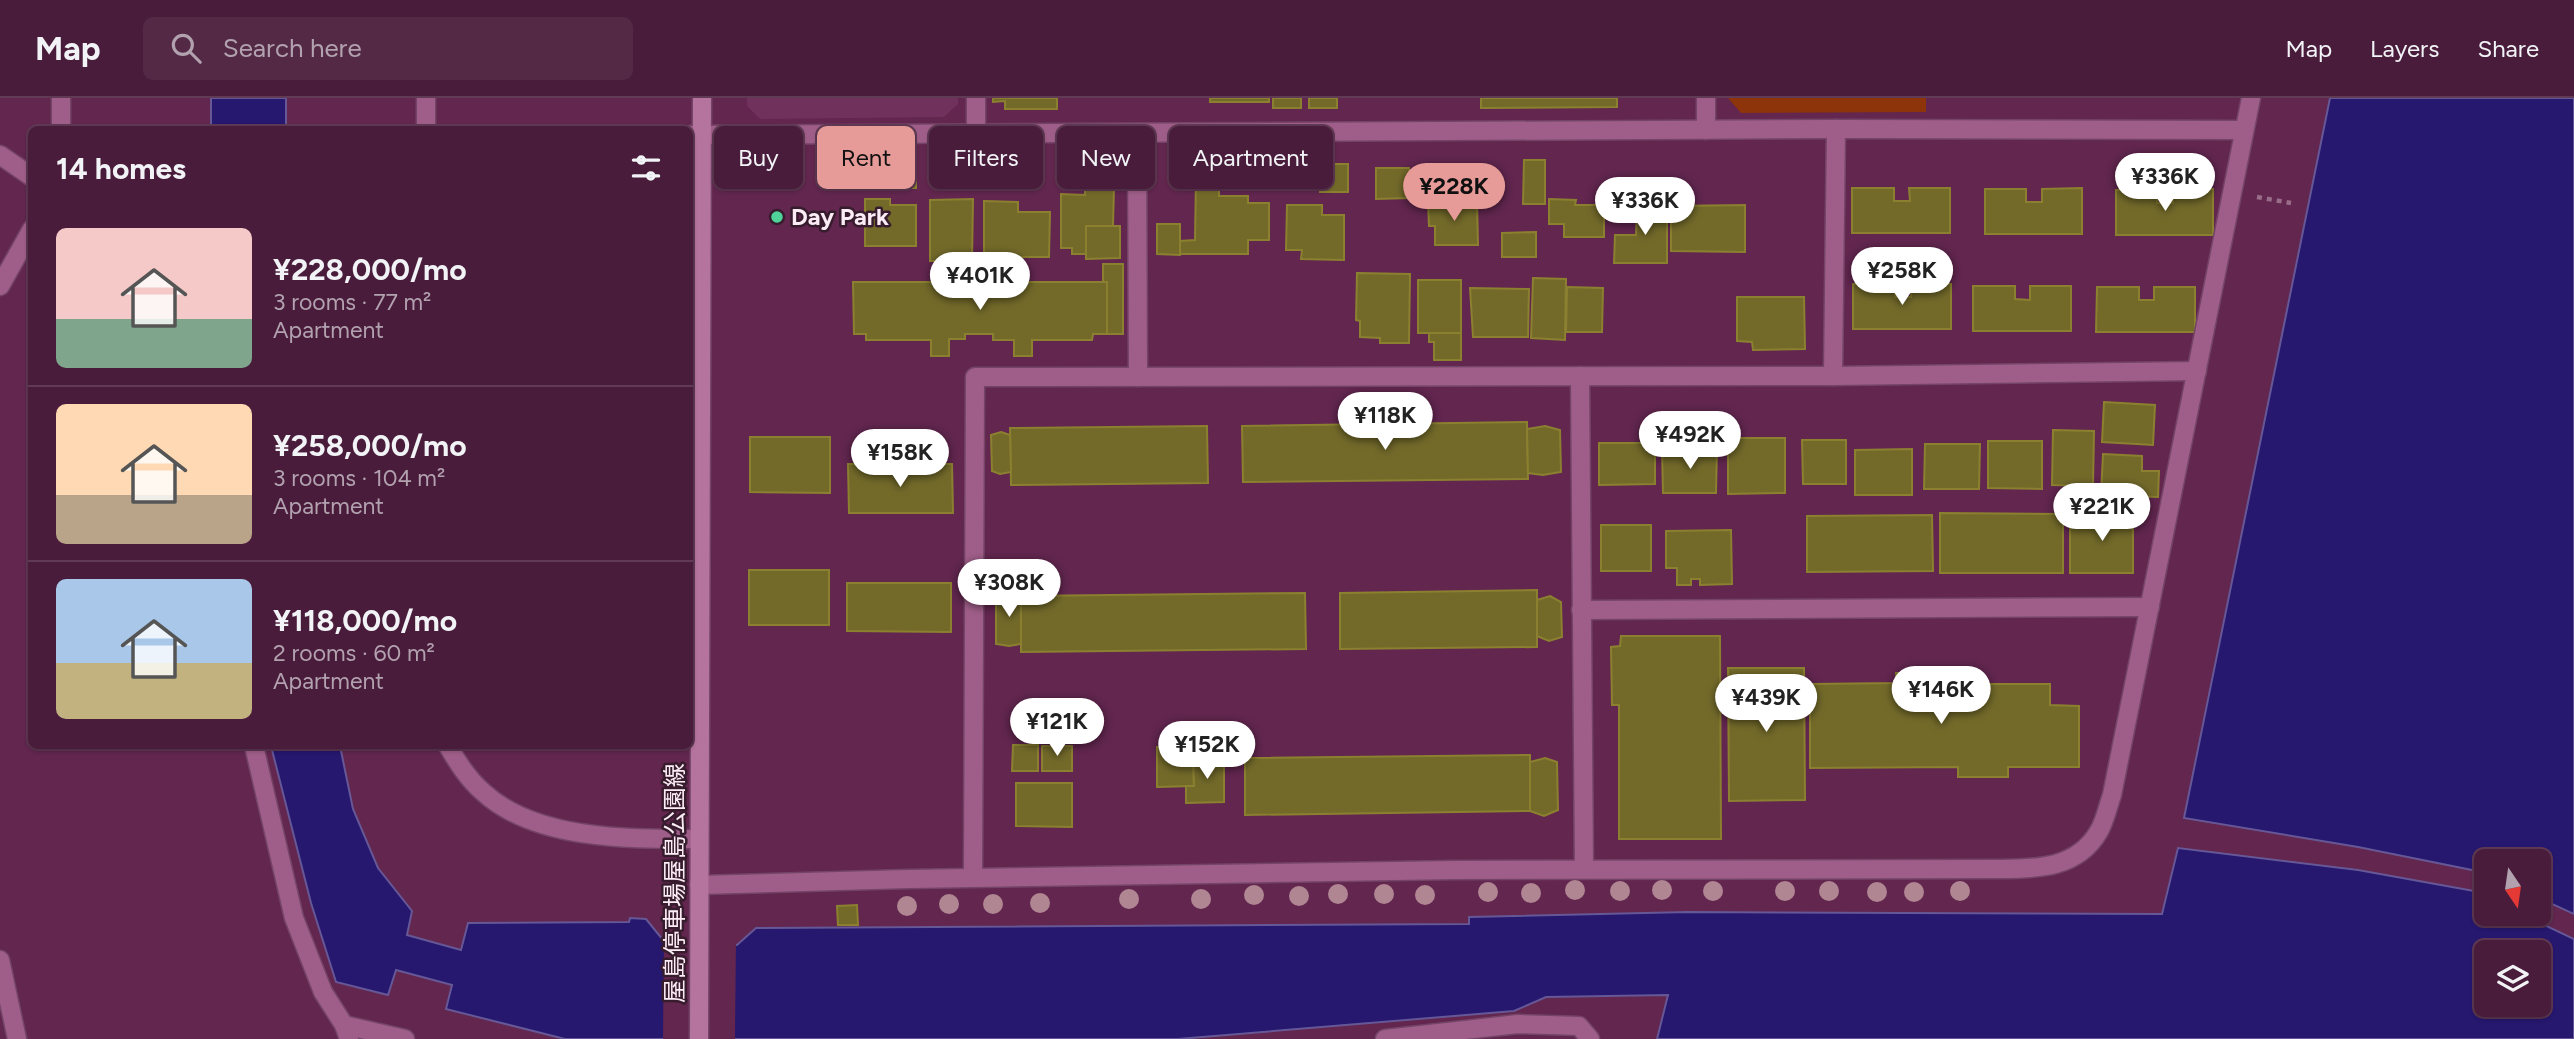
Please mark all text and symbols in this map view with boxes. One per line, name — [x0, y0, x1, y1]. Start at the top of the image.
search box — [143, 17, 633, 80]
text: Map — [35, 29, 101, 68]
icon: search — [167, 29, 205, 67]
text: Search here — [223, 32, 362, 64]
text: Map — [2285, 34, 2332, 63]
text: Layers — [2370, 34, 2439, 63]
text: Share — [2477, 34, 2539, 63]
chip: Buy — [714, 126, 803, 189]
chip: Rent — [817, 126, 915, 189]
chip: Filters — [929, 126, 1043, 189]
chip: New — [1057, 126, 1155, 189]
chip: Apartment — [1169, 126, 1333, 189]
icon: filters — [627, 149, 665, 187]
text: 14 homes — [56, 150, 186, 187]
pin: ¥336K — [2116, 153, 2214, 213]
text: ¥336K — [2131, 162, 2199, 190]
pin: ¥228K — [1405, 164, 1503, 223]
text: ¥228K — [1419, 172, 1489, 200]
pin: ¥336K — [1596, 178, 1694, 237]
text: ¥336K — [1611, 186, 1679, 214]
place label: Day Park — [791, 202, 889, 231]
marker: Day Park — [769, 209, 785, 225]
pin: ¥258K — [1853, 248, 1951, 307]
text: ¥228,000/mo — [273, 251, 467, 288]
pin: ¥401K — [931, 252, 1029, 312]
icon: home — [112, 256, 196, 340]
text: ¥258K — [1867, 256, 1937, 284]
text: ¥401K — [946, 261, 1014, 289]
text: 3 rooms · 77 m² — [273, 288, 431, 316]
text: Apartment — [273, 316, 384, 344]
pin: ¥118K — [1336, 392, 1434, 452]
text: ¥118K — [1354, 401, 1416, 429]
pin: ¥492K — [1641, 412, 1739, 471]
text: ¥492K — [1655, 420, 1725, 448]
text: ¥258,000/mo — [273, 427, 467, 464]
pin: ¥158K — [851, 430, 949, 489]
icon: home — [112, 432, 196, 516]
text: ¥158K — [867, 438, 933, 466]
text: 3 rooms · 104 m² — [273, 464, 445, 492]
pin: ¥221K — [2053, 484, 2151, 543]
text: Apartment — [273, 492, 384, 520]
text: ¥221K — [2069, 492, 2135, 520]
pin: ¥308K — [960, 560, 1058, 619]
text: ¥308K — [974, 568, 1044, 596]
text: ¥118,000/mo — [273, 602, 457, 639]
icon: home — [112, 607, 196, 691]
text: 2 rooms · 60 m² — [273, 639, 435, 667]
pin: ¥146K — [1892, 666, 1990, 726]
text: Apartment — [273, 667, 384, 695]
pin: ¥439K — [1717, 674, 1815, 734]
text: ¥146K — [1908, 675, 1974, 703]
text: ¥439K — [1731, 683, 1801, 711]
pin: ¥121K — [1008, 698, 1106, 758]
text: ¥121K — [1026, 707, 1088, 735]
pin: ¥152K — [1158, 722, 1256, 781]
text: ¥152K — [1174, 730, 1240, 758]
street label: 屋島停車場屋島公園線 — [660, 763, 689, 1003]
north arrow — [2474, 849, 2552, 926]
map controls — [2474, 849, 2551, 1017]
button: layers — [2474, 940, 2551, 1017]

